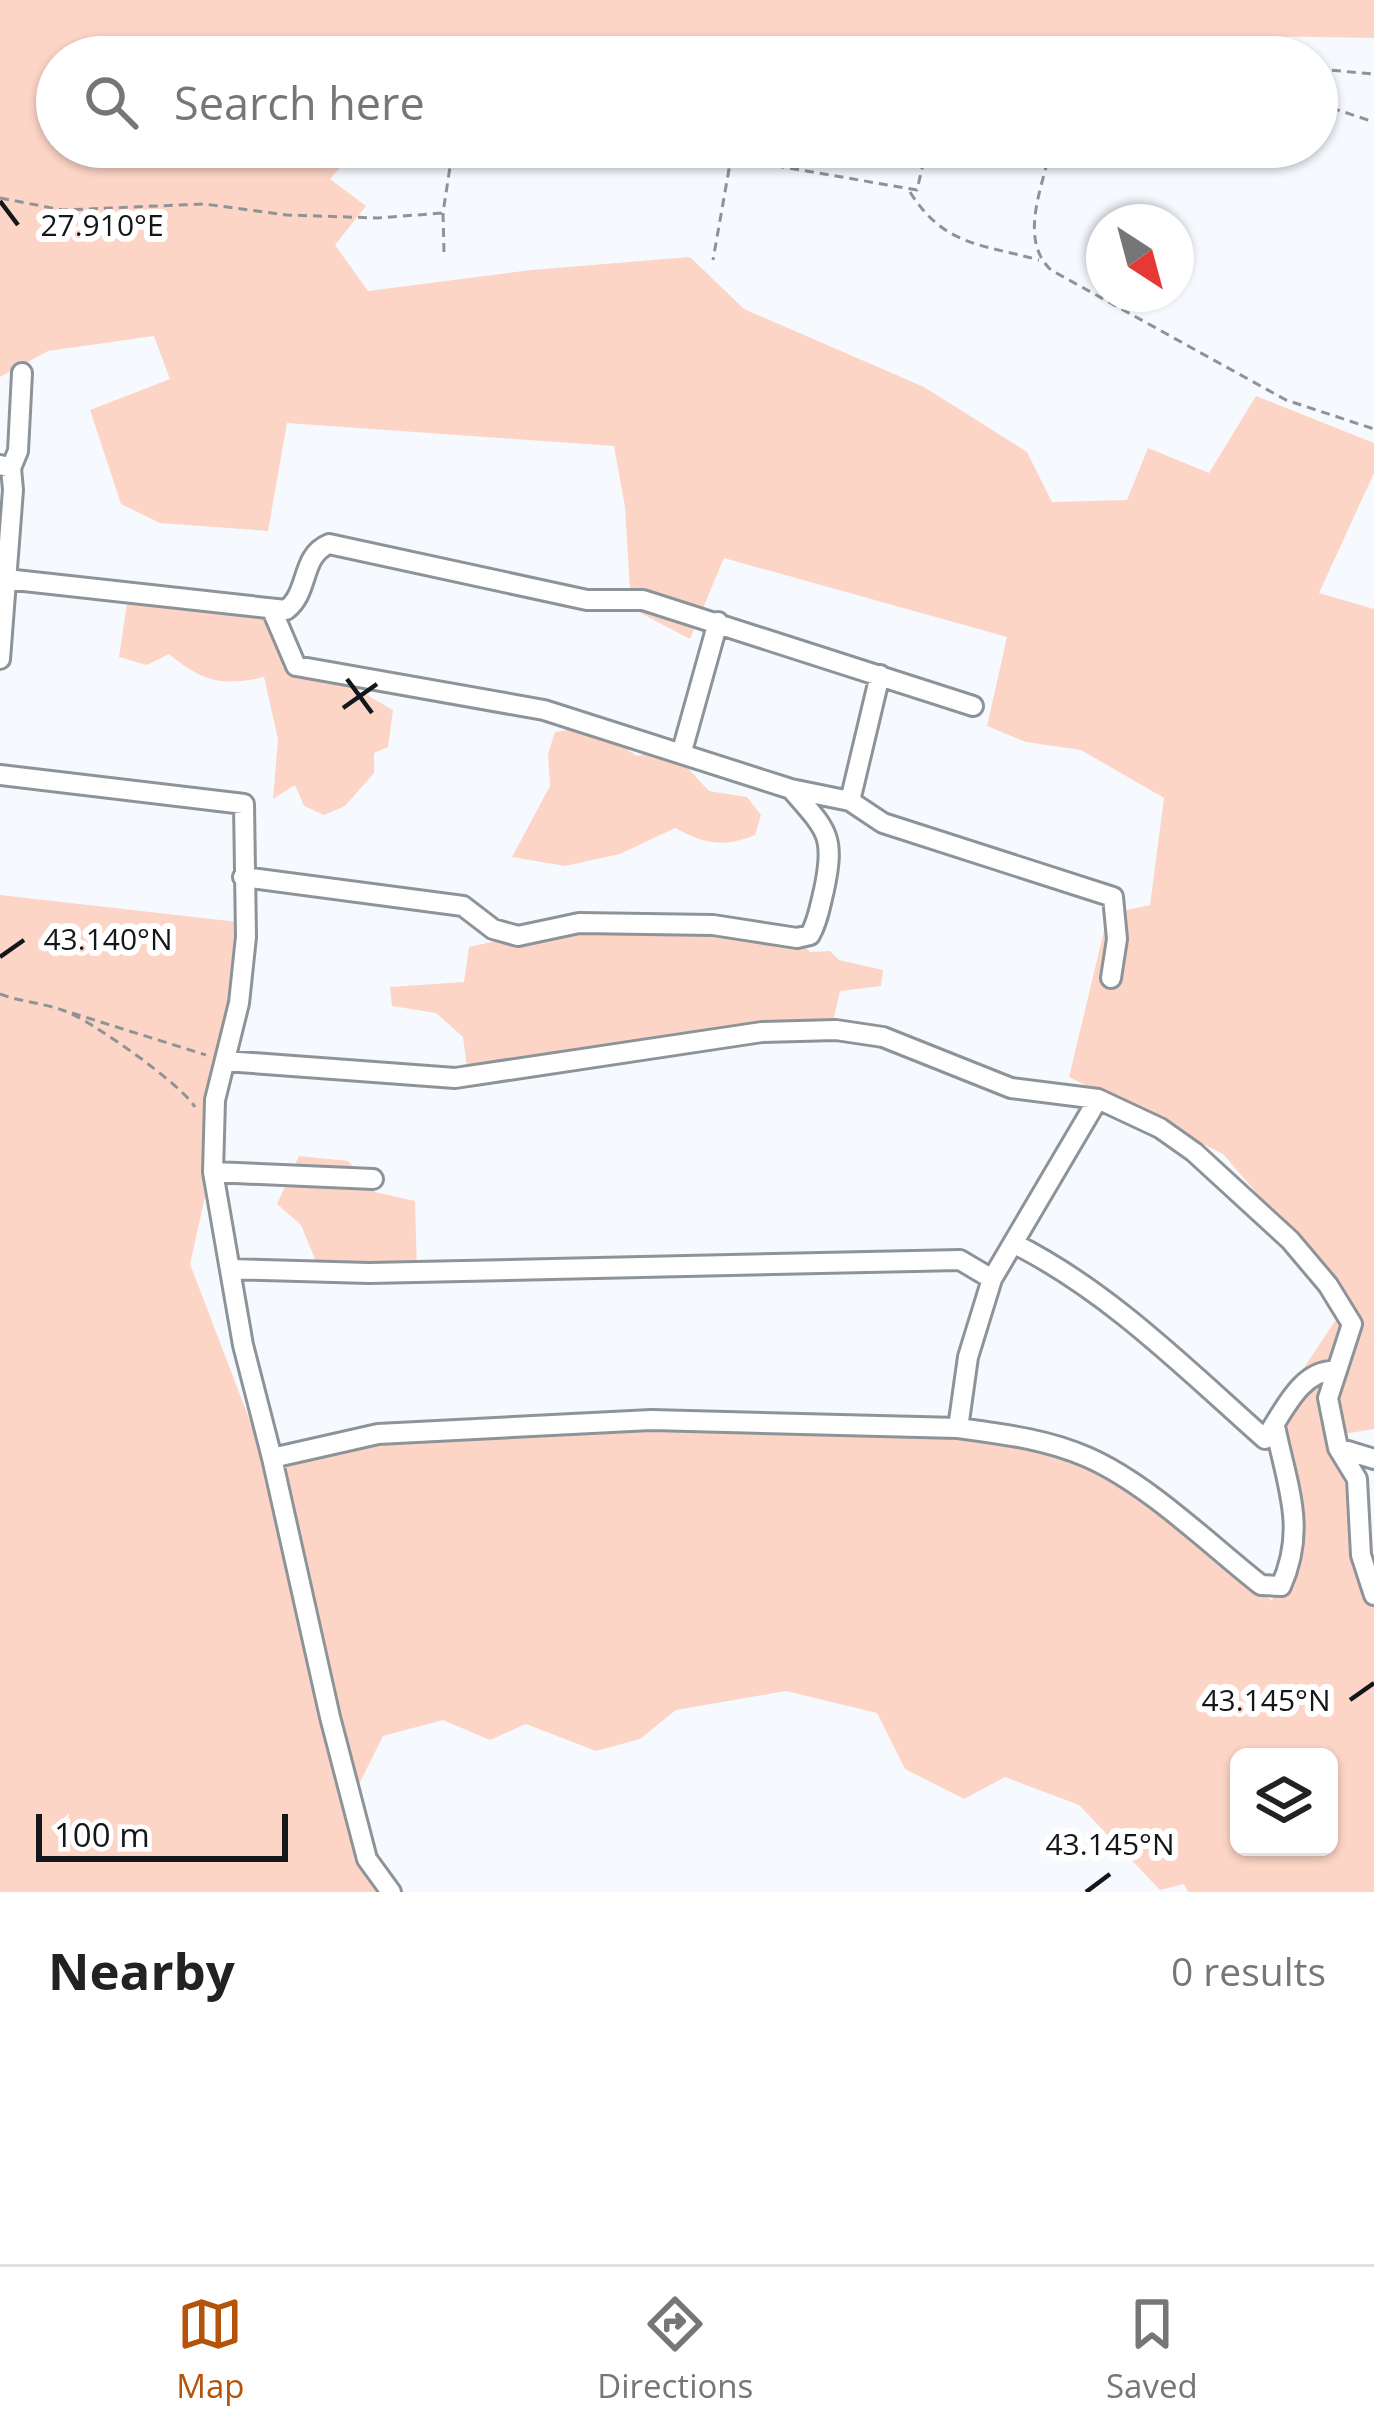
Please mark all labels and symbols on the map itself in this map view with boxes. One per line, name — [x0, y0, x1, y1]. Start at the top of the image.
text: 27.910°E — [40, 204, 164, 245]
north arrow — [1086, 204, 1194, 312]
text: 43.140°N — [43, 918, 173, 959]
text: 43.145°N — [1201, 1679, 1331, 1720]
scale bar — [36, 1808, 288, 1861]
text: 43.145°N — [1045, 1823, 1175, 1864]

